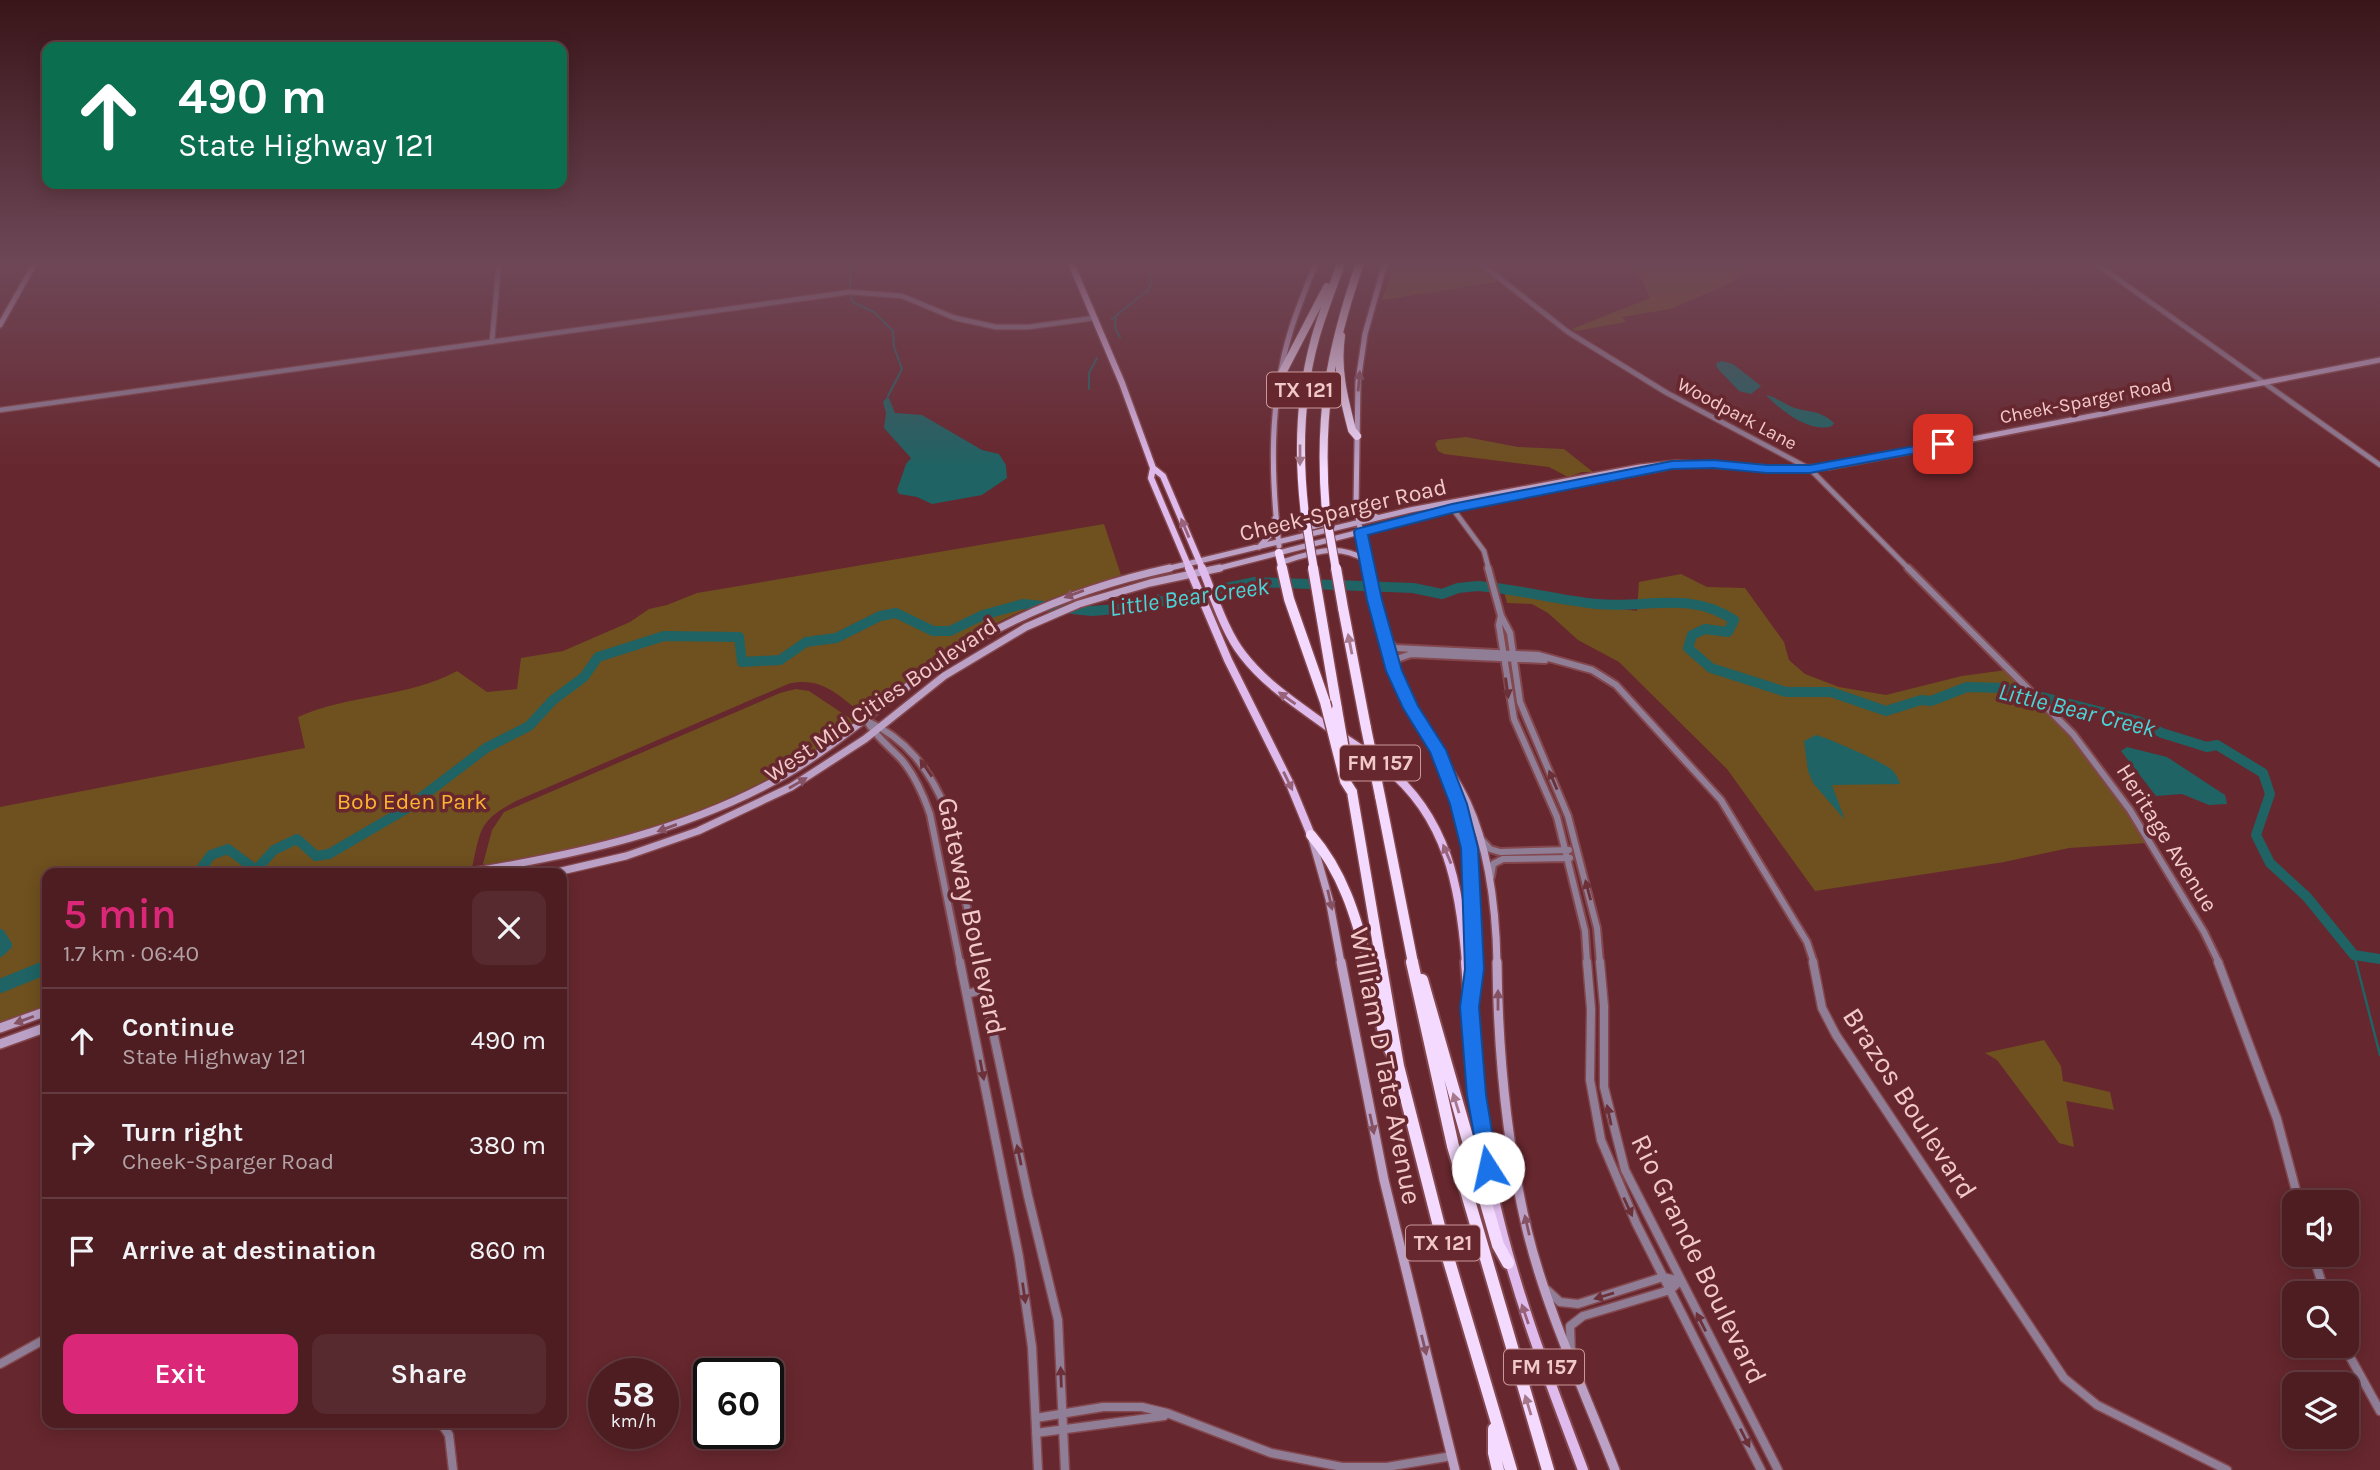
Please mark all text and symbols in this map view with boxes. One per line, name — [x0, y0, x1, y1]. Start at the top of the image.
text: 490 m — [178, 68, 327, 125]
icon: ahead — [63, 70, 154, 161]
text: State Highway 121 — [178, 127, 434, 164]
one-way arrow — [1354, 370, 1365, 392]
road number: TX 121 — [1267, 372, 1341, 408]
street label: Woodpark Lane — [1673, 373, 1801, 455]
street label: Cheek-Sparger Road — [1998, 373, 2174, 429]
pin — [1913, 414, 1973, 474]
icon: arrive — [1924, 425, 1962, 463]
one-way arrow — [1294, 444, 1306, 466]
street label: Cheek-Sparger Road — [1237, 473, 1449, 547]
one-way arrow — [1179, 518, 1190, 539]
water label: Little Bear Creek — [1107, 572, 1271, 622]
one-way arrow — [1064, 589, 1085, 600]
street label: West Mid Cities Boulevard — [760, 612, 1002, 788]
one-way arrow — [1344, 633, 1355, 655]
one-way arrow — [1502, 677, 1513, 699]
water label: Little Bear Creek — [1996, 677, 2159, 743]
one-way arrow — [1278, 691, 1296, 705]
road number: FM 157 — [1340, 746, 1420, 780]
one-way arrow — [919, 759, 933, 777]
street label: Heritage Avenue — [2111, 759, 2223, 917]
one-way arrow — [1548, 769, 1559, 790]
one-way arrow — [1281, 771, 1293, 791]
one-way arrow — [788, 777, 807, 790]
park label: Bob Eden Park — [337, 788, 487, 815]
street label: Gateway Boulevard — [931, 794, 1013, 1038]
one-way arrow — [657, 822, 678, 833]
one-way arrow — [1441, 843, 1452, 864]
one-way arrow — [1582, 878, 1593, 900]
text: 5 min — [63, 889, 177, 939]
one-way arrow — [1325, 890, 1336, 912]
button: close — [472, 891, 546, 965]
street label: William D Tate Avenue — [1343, 925, 1429, 1207]
text: 1.7 km · 06:40 — [63, 940, 199, 967]
one-way arrow — [1492, 989, 1504, 1011]
street label: Brazos Boulevard — [1836, 1001, 1984, 1205]
text: Continue — [122, 1012, 234, 1043]
one-way arrow — [13, 1014, 34, 1025]
icon: ahead — [63, 1022, 101, 1060]
text: 490 m — [470, 1025, 546, 1056]
text: State Highway 121 — [122, 1043, 306, 1070]
one-way arrow — [977, 1059, 988, 1081]
one-way arrow — [1450, 1092, 1460, 1113]
one-way arrow — [1604, 1104, 1615, 1126]
one-way arrow — [1366, 1113, 1377, 1135]
text: Turn right — [122, 1117, 243, 1148]
icon: right — [63, 1127, 101, 1165]
street label: Rio Grande Boulevard — [1624, 1129, 1774, 1389]
text: 380 m — [469, 1130, 546, 1161]
position arrow — [1451, 1131, 1525, 1205]
one-way arrow — [1014, 1144, 1025, 1166]
text: Cheek-Sparger Road — [122, 1148, 334, 1175]
map controls — [2282, 1190, 2359, 1449]
button: sound — [2282, 1190, 2359, 1267]
one-way arrow — [1623, 1197, 1634, 1217]
one-way arrow — [1521, 1214, 1532, 1236]
road number: TX 121 — [1406, 1226, 1480, 1260]
icon: arrive — [63, 1232, 101, 1270]
text: Arrive at destination — [122, 1235, 376, 1266]
text: 860 m — [469, 1235, 546, 1266]
button: search — [2282, 1281, 2359, 1358]
one-way arrow — [1019, 1283, 1030, 1305]
one-way arrow — [1593, 1292, 1614, 1302]
one-way arrow — [1519, 1304, 1530, 1325]
one-way arrow — [1696, 1312, 1707, 1332]
button: Exit — [63, 1334, 298, 1414]
button: Share — [312, 1334, 546, 1414]
one-way arrow — [1419, 1334, 1430, 1356]
road number: FM 157 — [1504, 1350, 1584, 1384]
speed limit sign: 60 — [693, 1358, 784, 1449]
one-way arrow — [1055, 1366, 1067, 1388]
button: layers — [2282, 1372, 2359, 1449]
text: 58 — [612, 1374, 655, 1415]
one-way arrow — [1522, 1394, 1532, 1415]
text: km/h — [611, 1410, 656, 1432]
one-way arrow — [1739, 1428, 1750, 1448]

